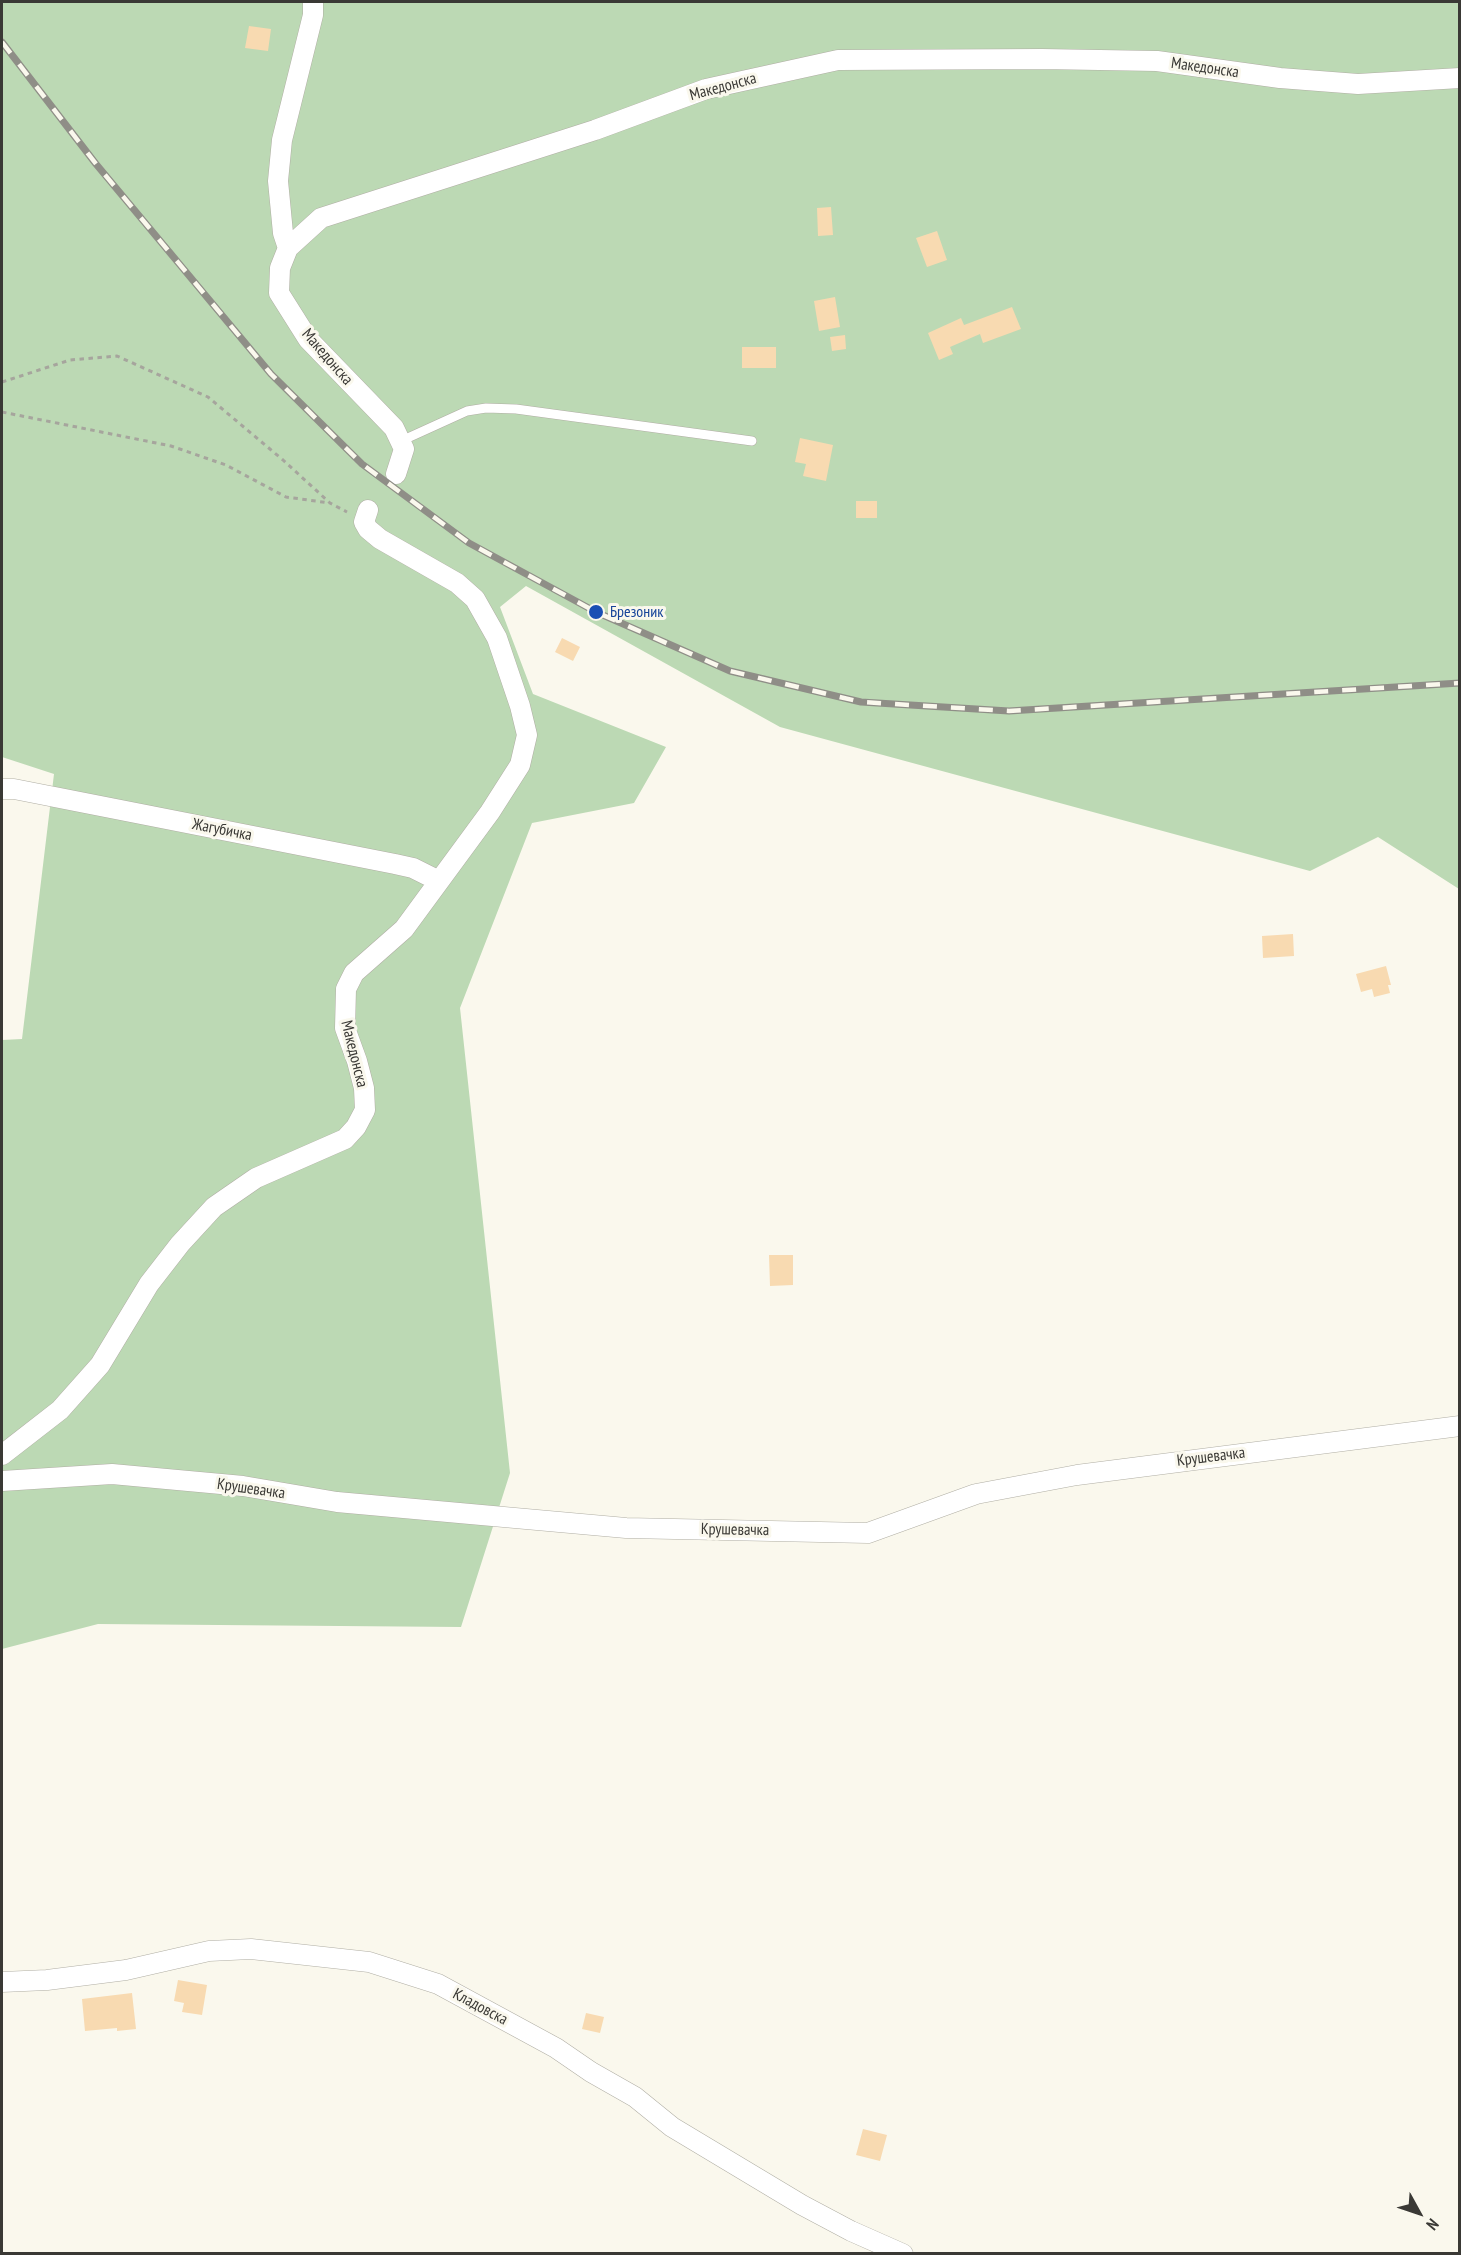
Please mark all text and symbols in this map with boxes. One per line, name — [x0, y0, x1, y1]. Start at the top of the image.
street label: Македонска — [1170, 54, 1240, 82]
street label: Македонска — [688, 69, 758, 105]
street label: Македонска — [297, 325, 357, 389]
place label: Брезоник — [610, 602, 663, 622]
marker: Брезоник — [587, 603, 605, 621]
street label: Жагубичка — [190, 815, 254, 845]
street label: Македонска — [336, 1019, 372, 1089]
street label: Крушевачка — [1176, 1443, 1246, 1471]
street label: Крушевачка — [216, 1475, 286, 1503]
street label: Крушевачка — [701, 1520, 769, 1540]
street label: Кладовска — [449, 1985, 511, 2029]
north arrow — [1389, 2183, 1449, 2243]
text: N — [1422, 2215, 1443, 2234]

